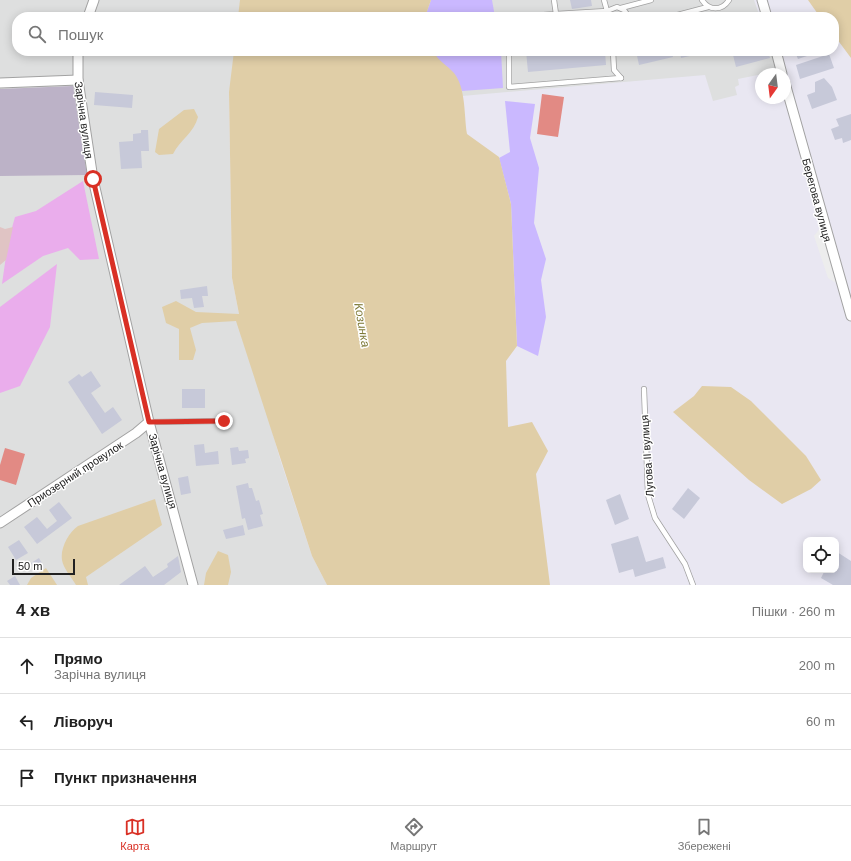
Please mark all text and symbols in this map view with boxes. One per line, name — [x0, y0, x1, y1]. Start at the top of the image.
search box — [12, 12, 839, 56]
icon: search — [26, 23, 48, 45]
text: Пошук — [58, 26, 103, 43]
north arrow — [755, 68, 791, 104]
street label: Зарічна вулиця — [73, 81, 95, 159]
street label: Берегова вулиця — [800, 157, 834, 243]
route start — [84, 170, 102, 188]
water label: Козинка — [351, 302, 373, 349]
route end — [215, 412, 233, 430]
street label: Лугова II вулиця — [638, 414, 656, 498]
street label: Зарічна вулиця — [146, 432, 180, 510]
street label: Приозерний провулок — [25, 439, 125, 509]
map controls — [803, 537, 839, 573]
button: locate — [803, 537, 839, 573]
scale bar — [12, 557, 75, 576]
text: 50 m — [18, 560, 42, 572]
text: 4 хв — [16, 601, 50, 620]
text: Пішки · 260 m — [752, 604, 835, 619]
text: Прямо — [54, 650, 103, 667]
icon: ahead — [16, 655, 38, 677]
text: 200 m — [799, 658, 835, 673]
text: Зарічна вулиця — [54, 667, 146, 682]
icon: left — [16, 711, 38, 733]
text: Ліворуч — [54, 713, 113, 730]
text: 60 m — [806, 714, 835, 729]
icon: arrive — [16, 767, 38, 789]
text: Пункт призначення — [54, 769, 197, 786]
tab: Карта — [120, 816, 150, 852]
tab: Маршрут — [390, 816, 437, 852]
tab: Збережені — [678, 816, 731, 852]

